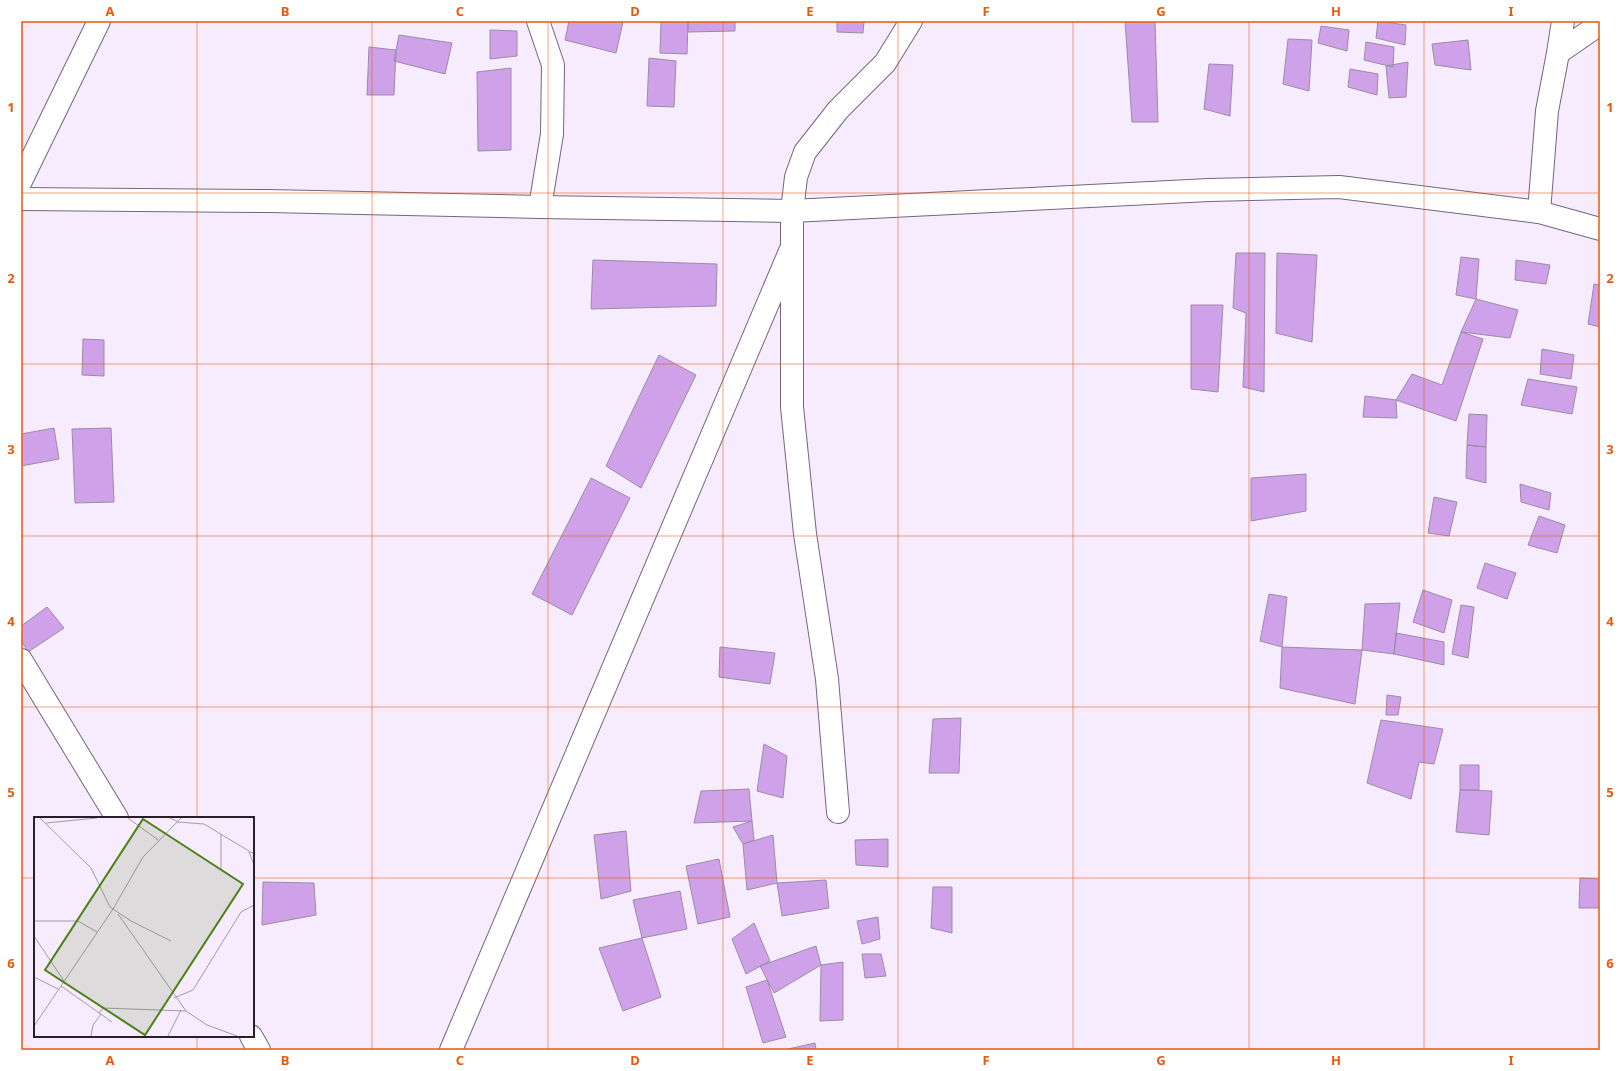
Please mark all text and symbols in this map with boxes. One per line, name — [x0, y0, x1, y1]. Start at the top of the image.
text: A — [106, 2, 115, 20]
text: B — [281, 2, 289, 20]
text: C — [456, 2, 464, 20]
text: D — [630, 2, 640, 20]
text: E — [806, 2, 814, 20]
text: F — [982, 2, 990, 20]
text: G — [1156, 2, 1166, 20]
text: H — [1331, 2, 1341, 20]
text: I — [1508, 2, 1514, 20]
text: 1 — [7, 98, 15, 116]
text: 1 — [1606, 98, 1614, 116]
text: 2 — [7, 269, 15, 287]
text: 2 — [1606, 269, 1614, 287]
text: 3 — [7, 440, 15, 458]
text: 3 — [1606, 440, 1614, 458]
text: 4 — [7, 612, 15, 630]
text: 4 — [1606, 612, 1614, 630]
text: 5 — [7, 783, 15, 801]
text: 5 — [1606, 783, 1614, 801]
inset map — [34, 817, 254, 1037]
text: 6 — [7, 954, 15, 972]
text: 6 — [1606, 954, 1614, 972]
text: A — [106, 1051, 115, 1069]
text: B — [281, 1051, 289, 1069]
text: C — [456, 1051, 464, 1069]
text: D — [630, 1051, 640, 1069]
text: E — [806, 1051, 814, 1069]
text: F — [982, 1051, 990, 1069]
text: G — [1156, 1051, 1166, 1069]
text: H — [1331, 1051, 1341, 1069]
text: I — [1508, 1051, 1514, 1069]

